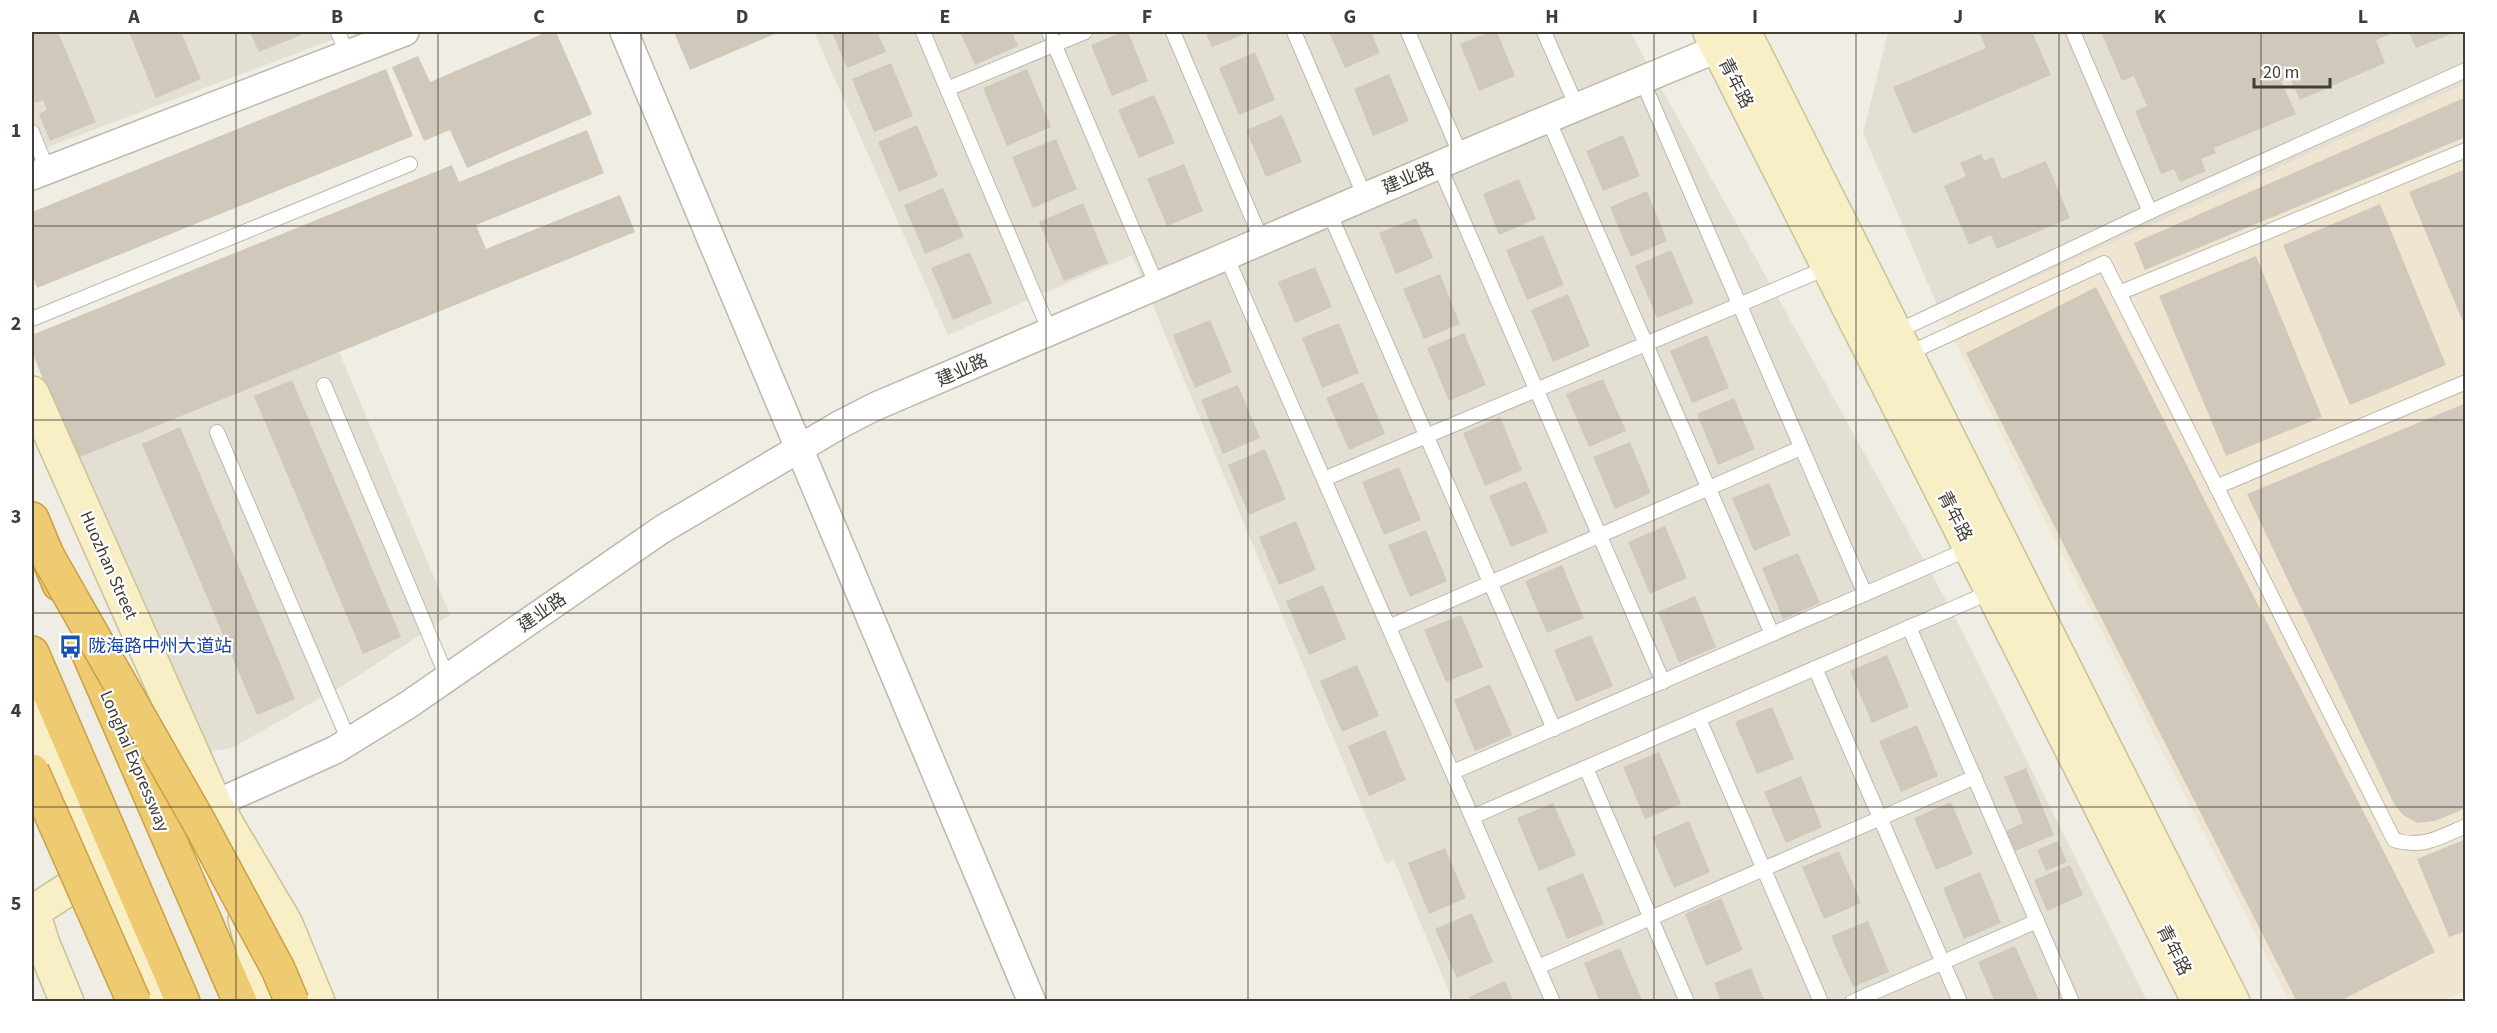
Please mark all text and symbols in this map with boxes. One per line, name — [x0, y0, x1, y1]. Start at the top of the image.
text: A — [127, 3, 140, 31]
text: B — [331, 3, 343, 31]
text: C — [533, 3, 545, 31]
text: D — [736, 3, 748, 31]
text: E — [940, 3, 950, 31]
text: F — [1142, 3, 1152, 31]
text: G — [1344, 3, 1356, 31]
text: H — [1545, 3, 1559, 31]
text: I — [1752, 3, 1758, 31]
text: J — [1953, 3, 1963, 31]
text: K — [2154, 3, 2167, 31]
text: L — [2358, 3, 2368, 31]
scale bar — [2254, 51, 2330, 89]
street label: 青年路 — [1712, 53, 1759, 113]
text: 20 m — [2263, 60, 2299, 85]
text: 1 — [11, 117, 21, 145]
street label: 建业路 — [1378, 156, 1438, 201]
text: 2 — [11, 310, 21, 338]
street label: 建业路 — [932, 348, 992, 393]
street label: 青年路 — [1931, 486, 1978, 546]
text: 3 — [11, 503, 21, 531]
street label: Huozhan Street — [73, 507, 144, 623]
street label: 建业路 — [513, 587, 572, 638]
bus stop icon: 陇海路中州大道站 — [57, 633, 83, 659]
place label: 陇海路中州大道站 — [88, 634, 232, 659]
street label: Longhai Expressway — [93, 687, 176, 836]
text: 4 — [11, 697, 22, 725]
text: 5 — [11, 890, 21, 918]
street label: 青年路 — [2150, 920, 2197, 980]

